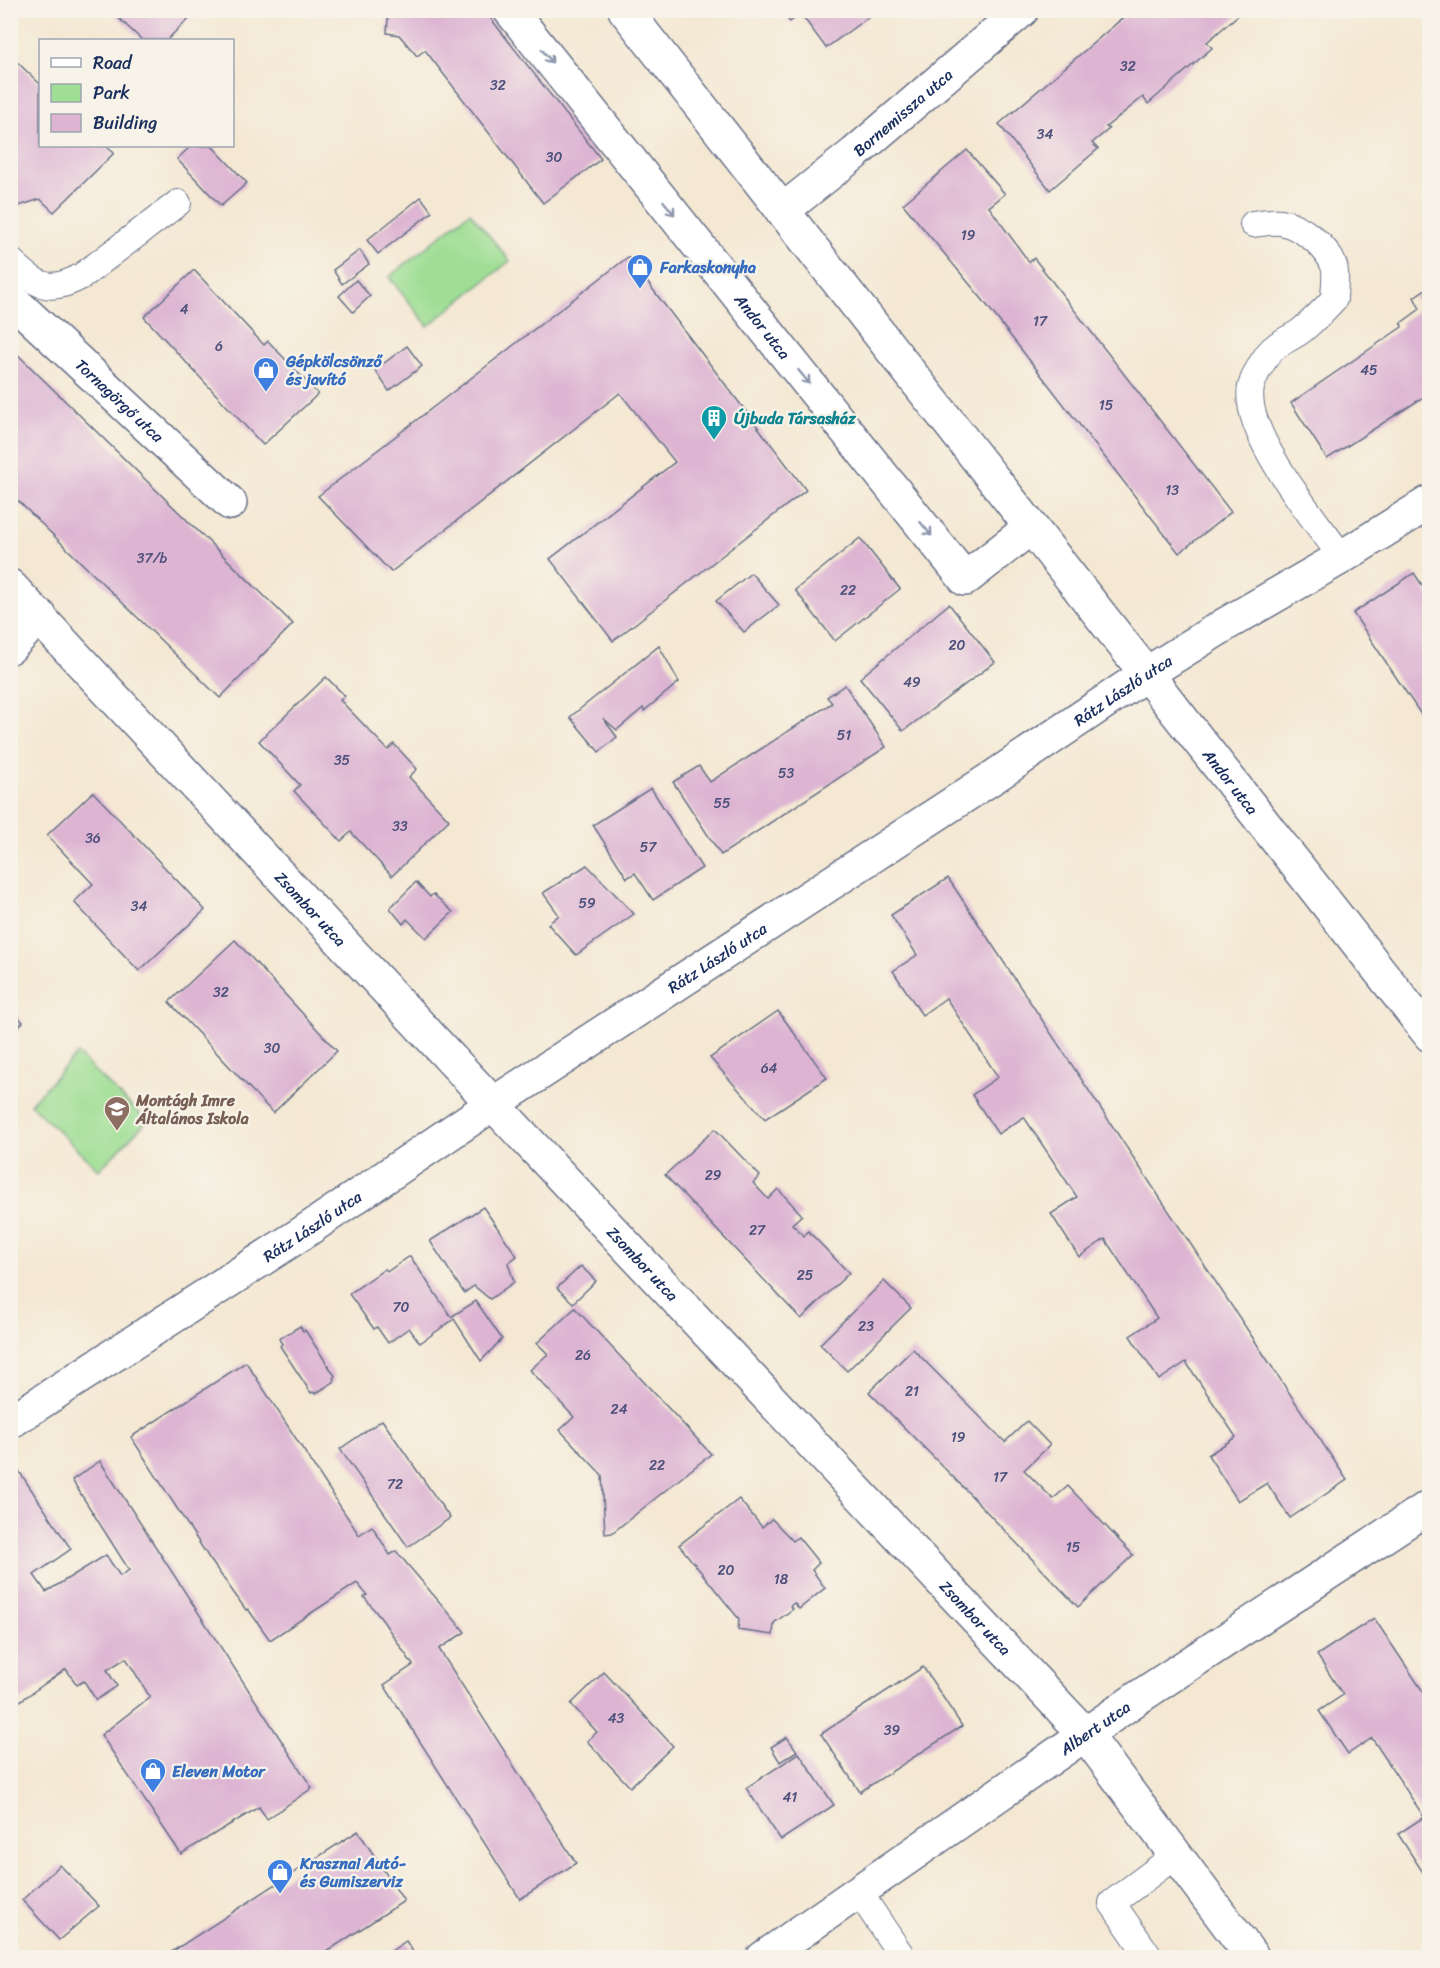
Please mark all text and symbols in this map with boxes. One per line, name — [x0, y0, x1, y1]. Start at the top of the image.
legend — [39, 39, 234, 147]
text: Road — [93, 47, 133, 79]
one-way arrow — [540, 48, 554, 63]
house number: 32 — [1120, 54, 1136, 79]
street label: Bornemissza utca — [846, 61, 959, 164]
house number: 32 — [490, 73, 506, 98]
text: Park — [93, 77, 130, 109]
text: Building — [93, 107, 157, 139]
house number: 34 — [1037, 122, 1053, 147]
house number: 30 — [546, 145, 562, 170]
one-way arrow — [662, 200, 675, 216]
house number: 19 — [961, 223, 976, 248]
shop icon: Farkaskonyha — [625, 252, 655, 290]
place label: Farkaskonyha — [659, 253, 756, 282]
street label: Andor utca — [727, 286, 799, 366]
house number: 4 — [180, 297, 189, 322]
house number: 17 — [1033, 309, 1048, 334]
house number: 6 — [215, 334, 223, 359]
place label: Gépkölcsönző és javító — [285, 347, 384, 394]
street label: Tornagörgő utca — [68, 351, 172, 450]
shop icon: Gépkölcsönző és javító — [251, 355, 281, 393]
house number: 45 — [1360, 358, 1378, 383]
one-way arrow — [797, 369, 810, 385]
house number: 15 — [1099, 393, 1114, 418]
building icon: Újbuda Társasház — [699, 403, 729, 441]
place label: Újbuda Társasház — [734, 404, 857, 433]
house number: 13 — [1165, 478, 1179, 503]
one-way arrow — [919, 521, 932, 537]
house number: 37/b — [137, 546, 167, 571]
house number: 22 — [840, 578, 856, 603]
house number: 20 — [949, 633, 966, 658]
street label: Rátz László utca — [1067, 646, 1179, 734]
house number: 49 — [903, 670, 921, 695]
house number: 51 — [837, 723, 851, 748]
street label: Andor utca — [1195, 741, 1266, 821]
house number: 35 — [334, 748, 351, 773]
house number: 53 — [778, 761, 794, 786]
house number: 55 — [713, 791, 731, 816]
house number: 33 — [392, 814, 408, 839]
house number: 36 — [85, 826, 101, 851]
house number: 57 — [640, 835, 657, 860]
street label: Zsombor utca — [268, 864, 354, 953]
house number: 59 — [578, 891, 596, 916]
house number: 34 — [131, 894, 147, 919]
street label: Rátz László utca — [661, 914, 774, 1001]
house number: 32 — [213, 980, 229, 1005]
house number: 30 — [264, 1036, 280, 1061]
house number: 64 — [761, 1056, 778, 1081]
place label: Montágh Imre Általános Iskola — [135, 1086, 249, 1133]
school or university icon: Montágh Imre Általános Iskola — [102, 1094, 132, 1132]
house number: 29 — [705, 1163, 722, 1188]
street label: Rátz László utca — [257, 1182, 368, 1270]
house number: 27 — [749, 1218, 766, 1243]
street label: Zsombor utca — [600, 1219, 686, 1308]
house number: 25 — [797, 1263, 814, 1288]
house number: 70 — [393, 1295, 410, 1320]
house number: 23 — [858, 1314, 874, 1339]
house number: 26 — [575, 1343, 591, 1368]
house number: 21 — [905, 1379, 919, 1404]
house number: 24 — [611, 1397, 628, 1422]
house number: 19 — [951, 1425, 966, 1450]
house number: 22 — [649, 1453, 665, 1478]
house number: 17 — [993, 1465, 1008, 1490]
house number: 72 — [387, 1472, 403, 1497]
house number: 15 — [1066, 1535, 1081, 1560]
house number: 20 — [718, 1558, 735, 1583]
house number: 18 — [774, 1567, 789, 1592]
street label: Zsombor utca — [932, 1573, 1019, 1662]
street label: Albert utca — [1052, 1693, 1136, 1763]
house number: 43 — [608, 1706, 625, 1731]
house number: 39 — [884, 1718, 901, 1743]
shop icon: Eleven Motor — [138, 1756, 168, 1794]
place label: Eleven Motor — [172, 1757, 266, 1786]
house number: 41 — [783, 1785, 797, 1810]
place label: Krasznai Autó- és Gumiszerviz — [299, 1849, 407, 1896]
shop icon: Krasznai Autó- és Gumiszerviz — [265, 1857, 295, 1895]

